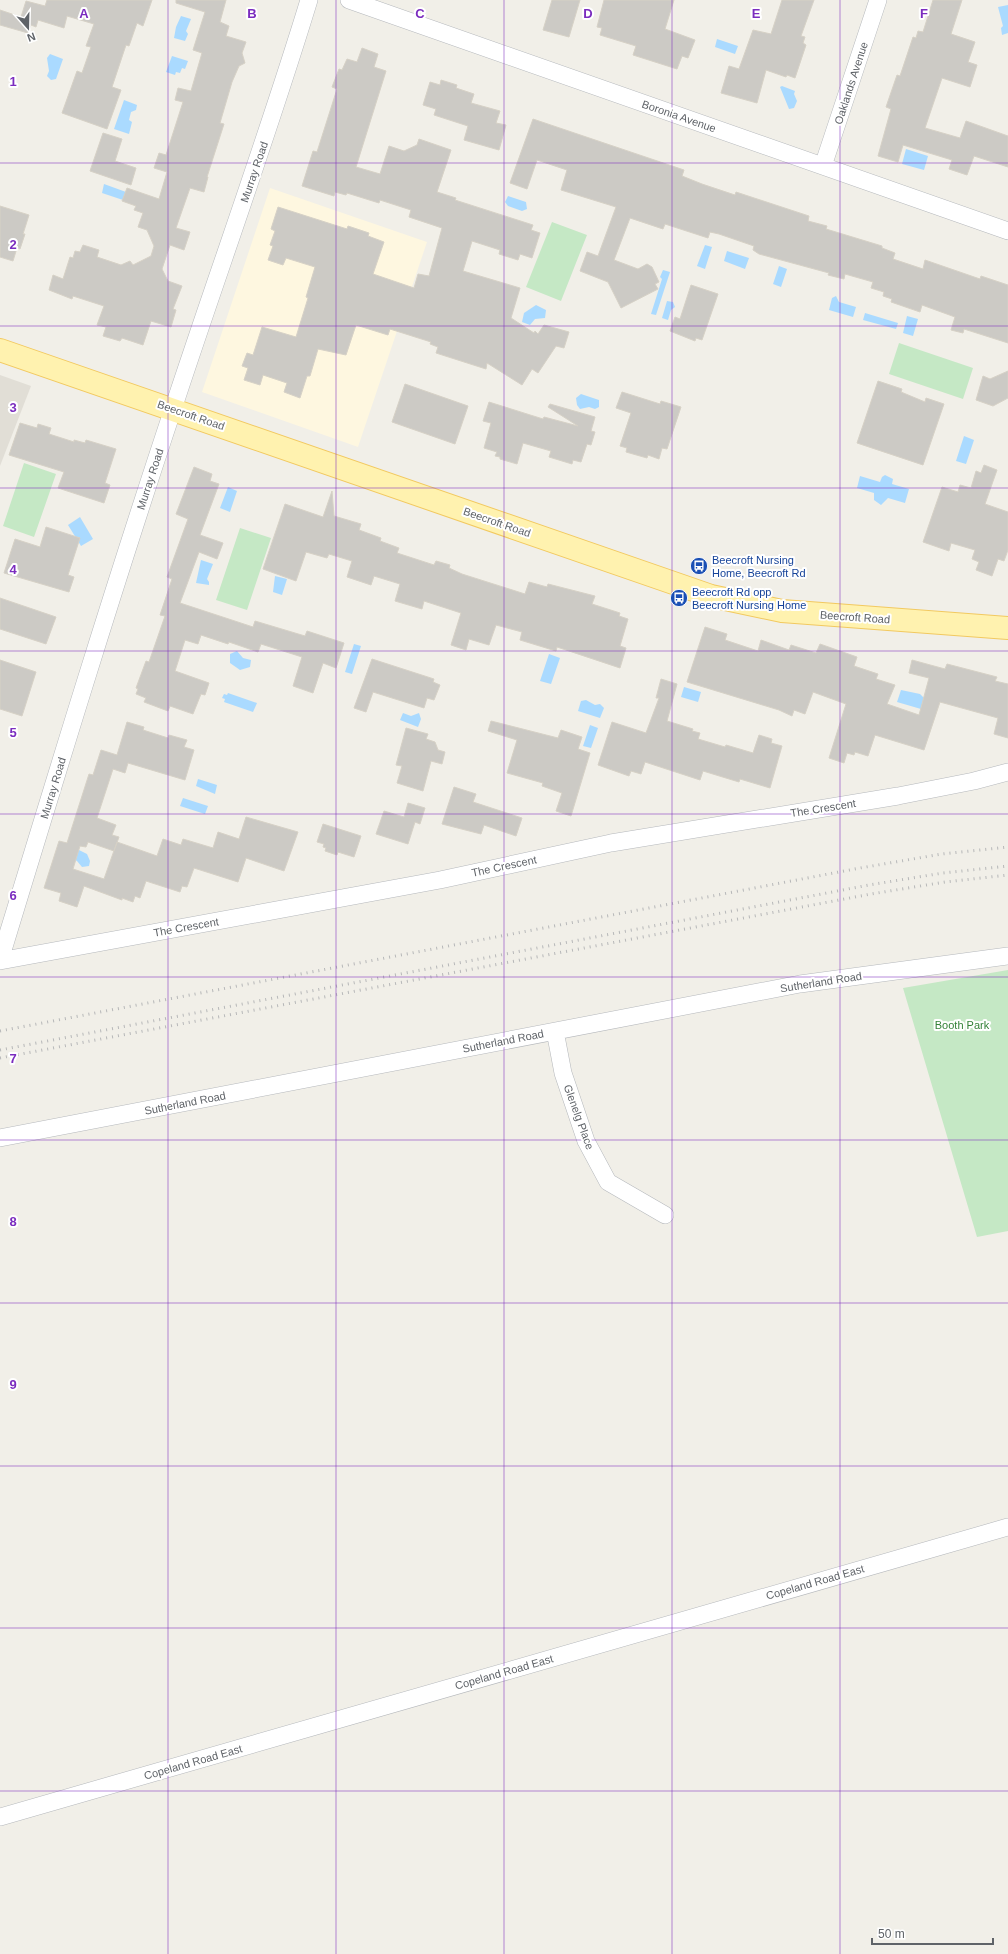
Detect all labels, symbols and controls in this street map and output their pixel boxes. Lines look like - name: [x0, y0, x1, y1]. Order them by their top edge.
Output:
- text: A: [79, 6, 89, 21]
- text: B: [247, 6, 257, 21]
- text: C: [415, 6, 425, 21]
- text: D: [583, 6, 593, 21]
- text: E: [752, 6, 761, 21]
- text: F: [920, 6, 928, 21]
- north arrow: [8, 8, 48, 48]
- text: N: [26, 30, 37, 44]
- street label: Oaklands Avenue: [832, 40, 870, 126]
- text: 1: [9, 74, 17, 89]
- street label: Boronia Avenue: [640, 98, 718, 134]
- street label: Murray Road: [238, 140, 270, 204]
- text: 2: [9, 237, 17, 252]
- street label: Beecroft Road: [156, 398, 226, 432]
- text: 3: [9, 400, 17, 415]
- street label: Murray Road: [134, 447, 166, 511]
- street label: Beecroft Road: [462, 505, 532, 539]
- place label: Beecroft Nursing Home, Beecroft Rd: [712, 554, 806, 579]
- bus stop icon: Beecroft Nursing Home, Beecroft Rd: [689, 556, 709, 576]
- text: 4: [9, 562, 17, 577]
- place label: Beecroft Rd opp Beecroft Nursing Home: [692, 586, 806, 611]
- bus stop icon: Beecroft Rd opp Beecroft Nursing Home: [669, 588, 689, 608]
- street label: Beecroft Road: [820, 609, 890, 625]
- text: 5: [9, 725, 17, 740]
- street label: Murray Road: [38, 756, 68, 820]
- street label: The Crescent: [789, 797, 857, 819]
- street label: The Crescent: [470, 853, 538, 879]
- text: 6: [9, 888, 17, 903]
- street label: The Crescent: [152, 915, 220, 939]
- street label: Sutherland Road: [779, 970, 863, 994]
- park label: Booth Park: [935, 1019, 990, 1031]
- street label: Sutherland Road: [461, 1027, 545, 1055]
- text: 7: [9, 1051, 17, 1066]
- street label: Glenelg Place: [562, 1083, 596, 1151]
- street label: Sutherland Road: [143, 1089, 227, 1117]
- text: 8: [9, 1214, 17, 1229]
- text: 9: [9, 1377, 17, 1392]
- street label: Copeland Road East: [765, 1562, 865, 1602]
- street label: Copeland Road East: [454, 1652, 554, 1692]
- street label: Copeland Road East: [143, 1742, 243, 1782]
- scale bar: [872, 1920, 993, 1946]
- text: 50 m: [878, 1927, 905, 1941]

